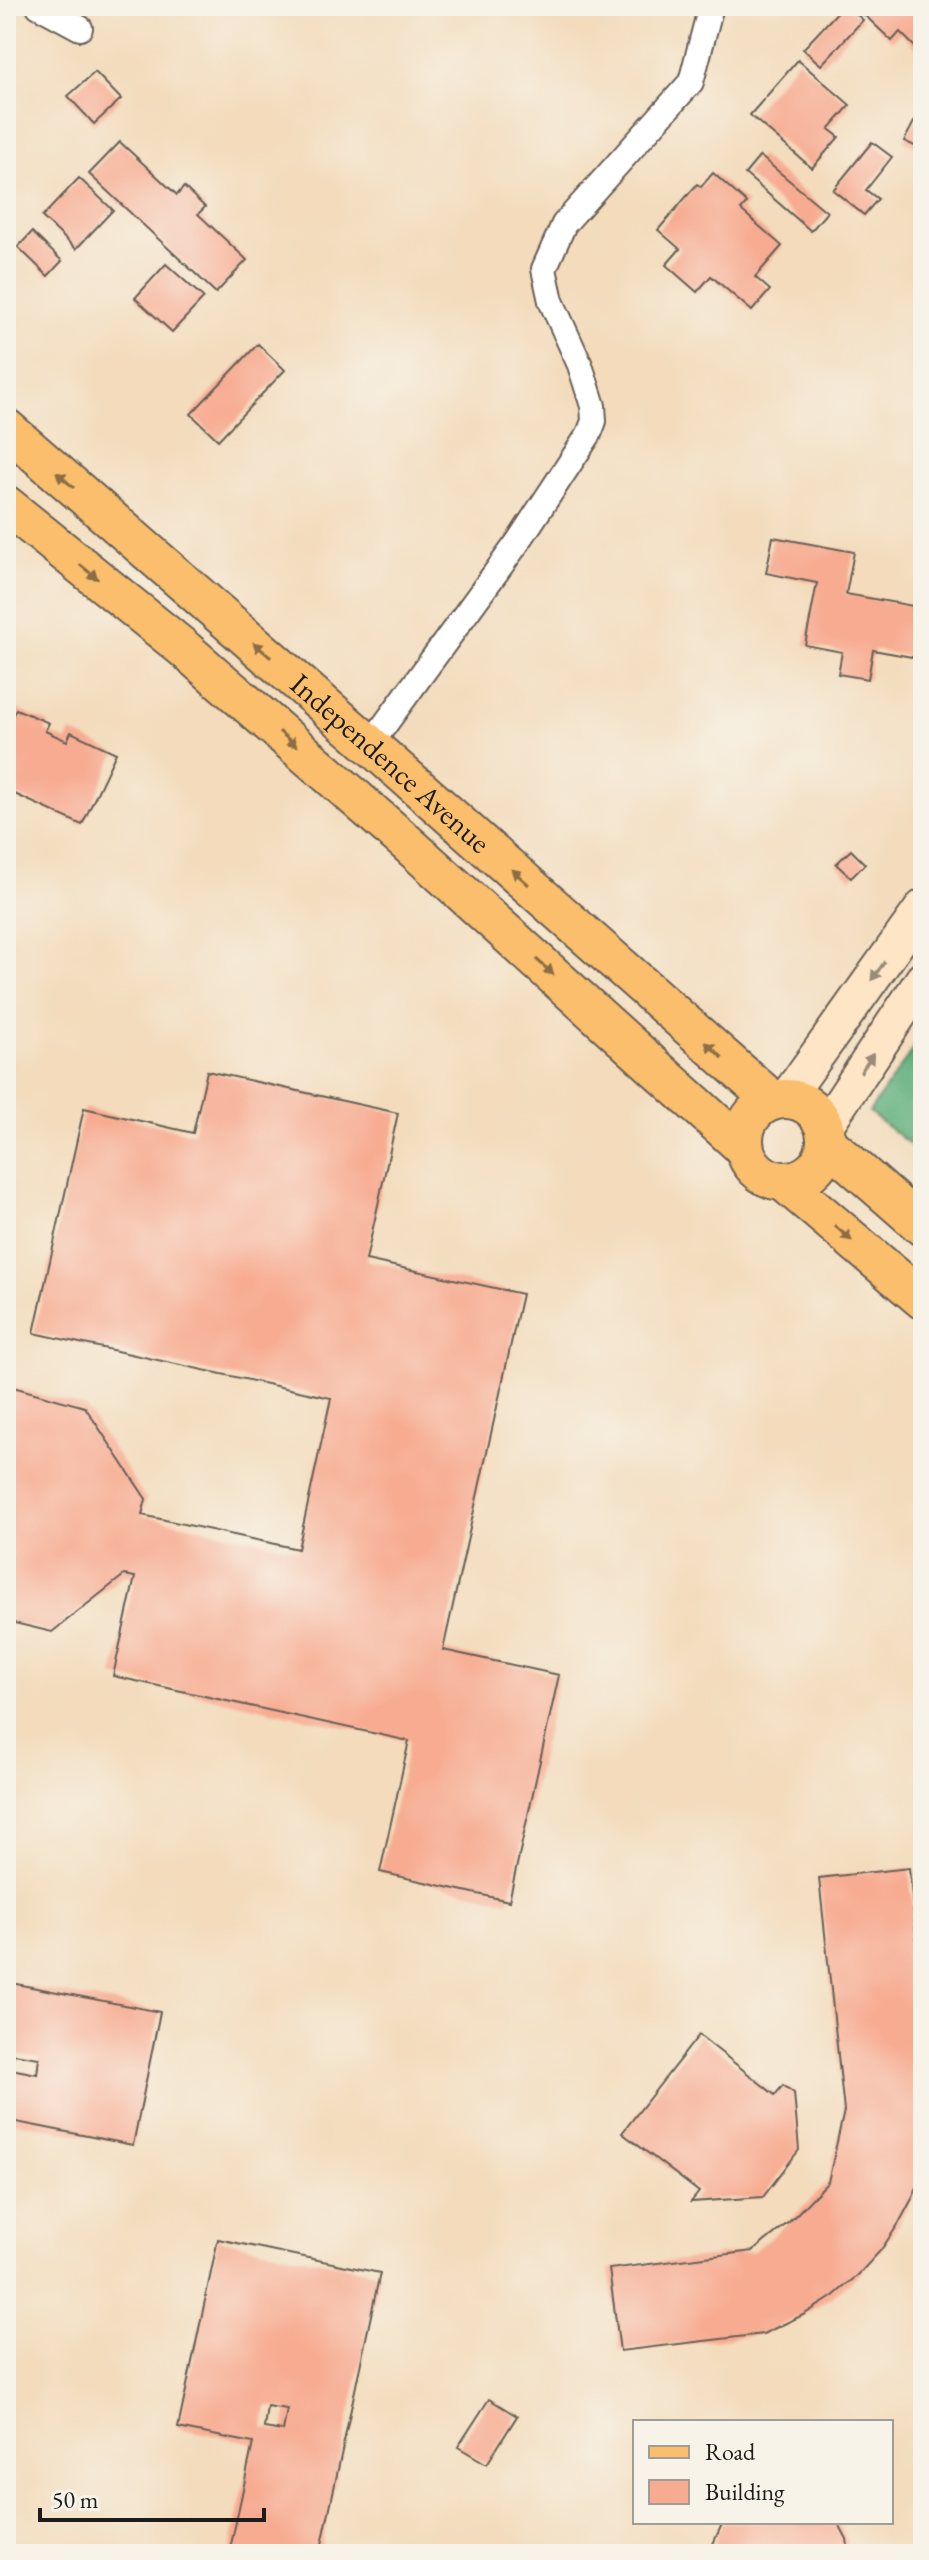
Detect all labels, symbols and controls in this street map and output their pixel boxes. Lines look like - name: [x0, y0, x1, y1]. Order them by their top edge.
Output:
- one-way arrow: [56, 471, 75, 489]
- one-way arrow: [78, 563, 99, 580]
- one-way arrow: [252, 642, 272, 659]
- street label: Independence Avenue: [282, 664, 499, 861]
- one-way arrow: [277, 730, 297, 747]
- one-way arrow: [510, 869, 530, 886]
- one-way arrow: [536, 957, 555, 975]
- one-way arrow: [870, 960, 886, 981]
- one-way arrow: [705, 1041, 724, 1059]
- one-way arrow: [859, 1052, 874, 1073]
- one-way arrow: [833, 1224, 852, 1242]
- legend: [633, 2420, 893, 2524]
- text: Road: [705, 2436, 756, 2467]
- scale bar: [40, 2472, 264, 2522]
- text: Building: [705, 2476, 785, 2507]
- text: 50 m: [52, 2484, 99, 2515]

